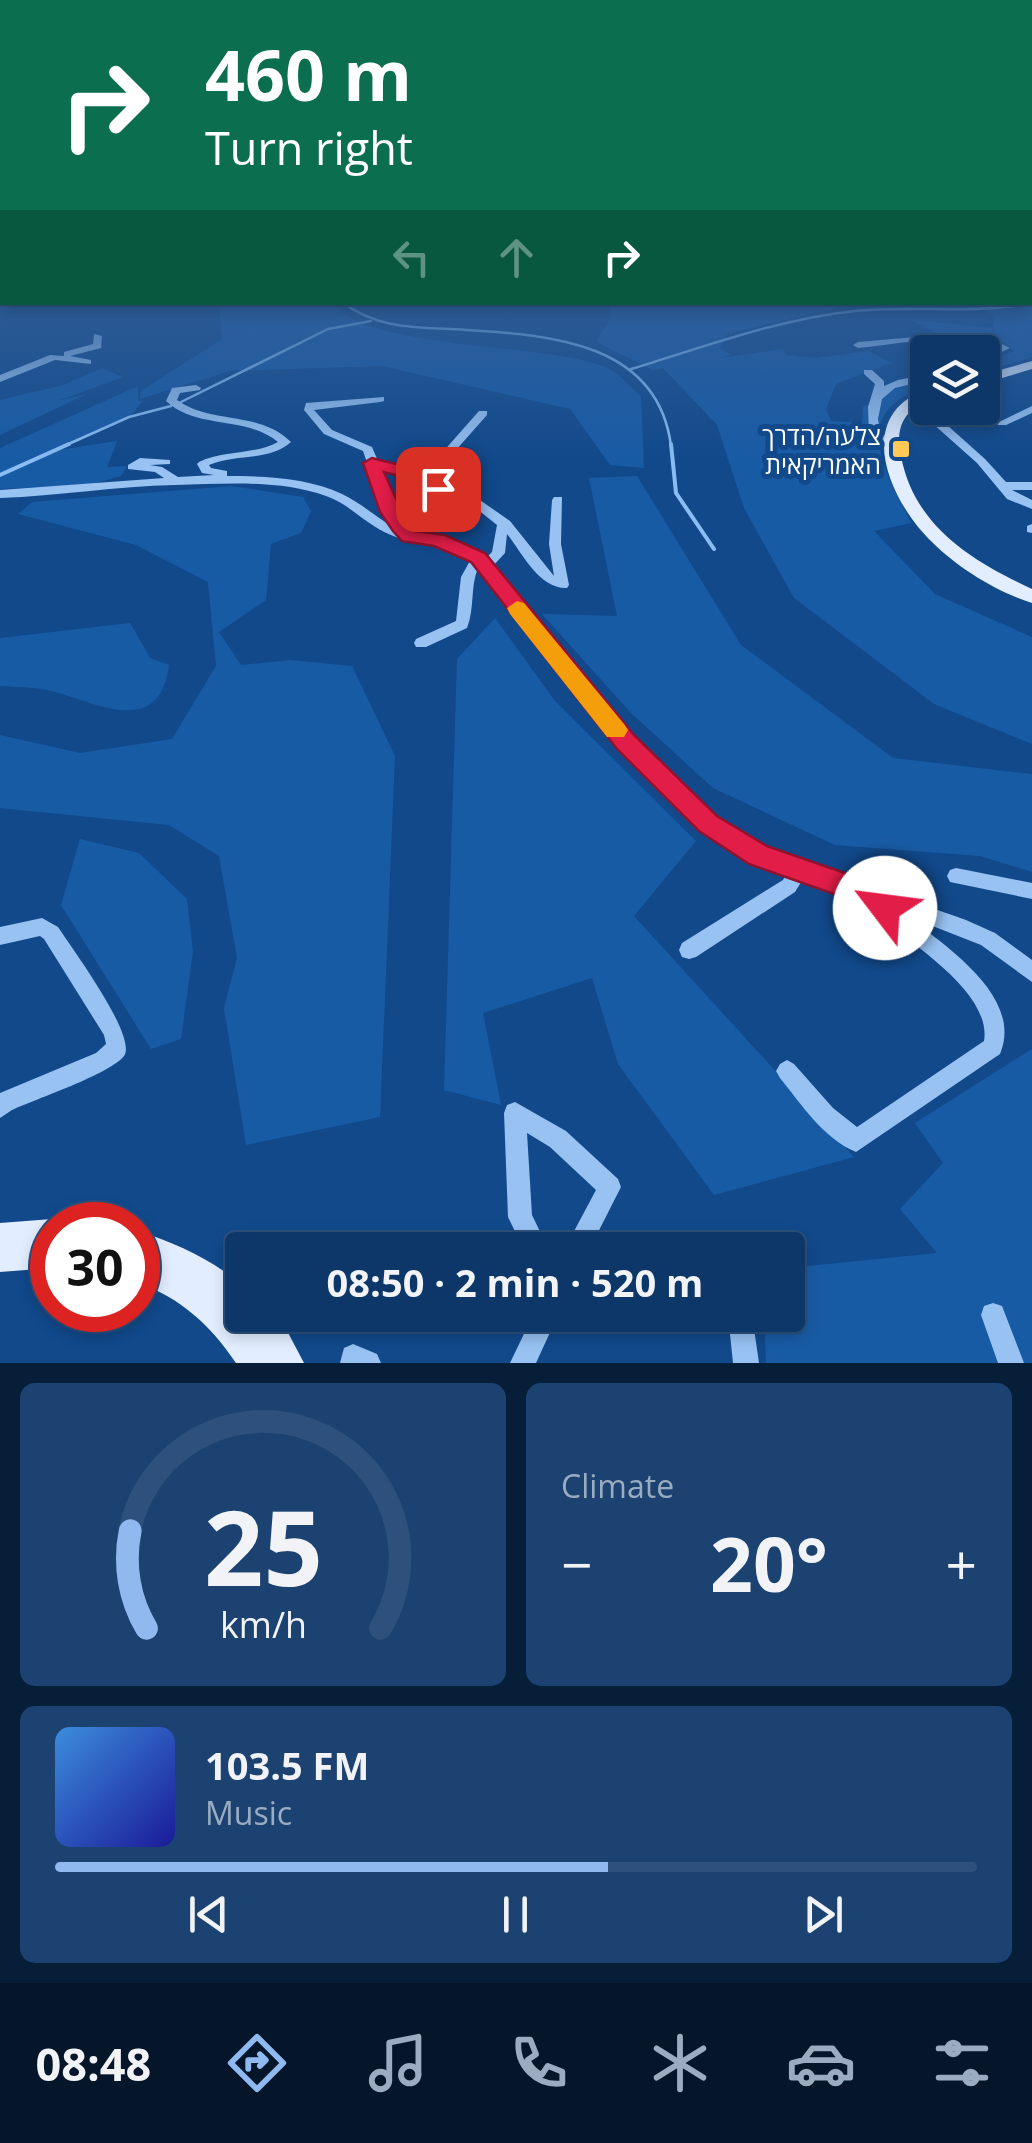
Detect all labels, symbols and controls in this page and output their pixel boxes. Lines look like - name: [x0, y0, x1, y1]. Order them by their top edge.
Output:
- text: 460 m: [205, 26, 412, 122]
- icon: right: [40, 40, 170, 170]
- text: Turn right: [205, 117, 413, 178]
- icon: left: [384, 230, 439, 285]
- icon: ahead: [489, 230, 544, 285]
- icon: right: [594, 230, 649, 285]
- map controls: [910, 335, 1000, 425]
- button: layers: [910, 335, 1000, 425]
- place label: צלעה/הדרך האמריקאית: [762, 418, 881, 481]
- marker: צלעה/הדרך האמריקאית: [890, 438, 912, 460]
- pin: [396, 447, 481, 532]
- icon: arrive: [411, 462, 466, 517]
- position arrow: [833, 856, 937, 960]
- speed limit sign: 30: [30, 1202, 160, 1332]
- text: 08:50 · 2 min · 520 m: [327, 1256, 703, 1308]
- text: Climate: [561, 1464, 674, 1507]
- text: 25: [204, 1475, 322, 1616]
- text: 20°: [710, 1512, 828, 1614]
- text: −: [561, 1526, 592, 1601]
- text: +: [946, 1526, 977, 1601]
- text: km/h: [220, 1600, 306, 1648]
- text: 103.5 FM: [205, 1739, 369, 1791]
- text: Music: [205, 1791, 292, 1834]
- icon: previous: [181, 1887, 236, 1942]
- icon: pause: [488, 1887, 543, 1942]
- icon: next: [796, 1887, 851, 1942]
- icon: directions: [222, 2028, 292, 2098]
- icon: music: [363, 2028, 433, 2098]
- icon: phone: [504, 2028, 574, 2098]
- icon: climate: [645, 2028, 715, 2098]
- icon: car: [786, 2028, 856, 2098]
- icon: filters: [927, 2028, 997, 2098]
- text: 08:48: [35, 2033, 151, 2094]

